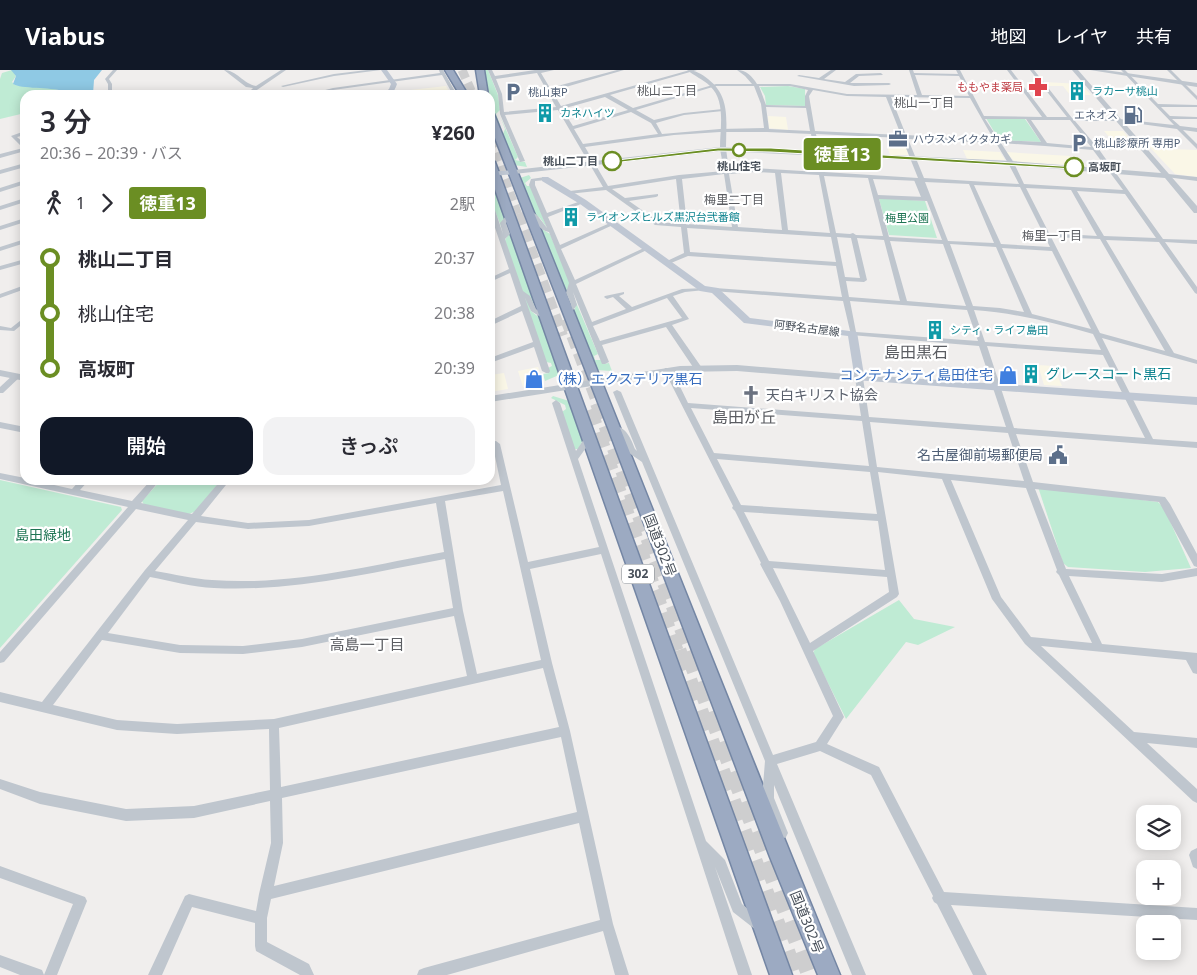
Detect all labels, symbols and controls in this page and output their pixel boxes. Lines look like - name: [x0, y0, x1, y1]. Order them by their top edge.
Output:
- text: Viabus: [25, 19, 105, 52]
- text: 地図: [991, 24, 1027, 48]
- text: レイヤ: [1055, 24, 1108, 48]
- text: 共有: [1136, 24, 1172, 48]
- pharmacy icon: ももやま薬局: [1027, 76, 1049, 98]
- place label: ももやま薬局: [957, 79, 1023, 94]
- building icon: ラカーサ桃山: [1066, 80, 1088, 102]
- parking icon: 桃山東P: [502, 81, 524, 103]
- district label: 桃山二丁目: [637, 82, 697, 99]
- place label: ラカーサ桃山: [1092, 83, 1158, 98]
- place label: 桃山東P: [528, 84, 568, 99]
- district label: 桃山一丁目: [894, 94, 954, 111]
- text: 3 分: [40, 102, 91, 140]
- building icon: カネハイツ: [534, 102, 556, 124]
- fuel station icon: エネオス: [1122, 104, 1144, 126]
- place label: カネハイツ: [560, 105, 615, 120]
- place label: エネオス: [1074, 107, 1118, 122]
- text: ¥260: [432, 120, 475, 146]
- office icon: ハウスメイクタカギ: [887, 128, 909, 150]
- place label: ハウスメイクタカギ: [913, 131, 1011, 146]
- parking icon: 桃山診療所 専用P: [1068, 132, 1090, 154]
- place label: 桃山診療所 専用P: [1094, 135, 1181, 150]
- line badge: 徳重13: [807, 138, 877, 170]
- text: 20:36 – 20:39 · バス: [40, 142, 183, 164]
- text: 徳重13: [814, 142, 870, 166]
- marker: 桃山住宅: [732, 143, 746, 157]
- marker: 桃山二丁目: [602, 151, 622, 171]
- place label: 桃山二丁目: [543, 153, 598, 168]
- marker: 高坂町: [1064, 157, 1084, 177]
- place label: 桃山住宅: [717, 158, 761, 173]
- place label: 高坂町: [1088, 159, 1121, 174]
- icon: walk: [40, 189, 68, 217]
- icon: forward: [93, 189, 121, 217]
- text: 徳重13: [139, 191, 196, 215]
- district label: 梅里二丁目: [704, 191, 764, 208]
- text: 1: [76, 192, 85, 214]
- text: 2駅: [450, 193, 475, 215]
- building icon: ライオンズヒルズ黒沢台弐番館: [560, 206, 582, 228]
- place label: ライオンズヒルズ黒沢台弐番館: [586, 209, 740, 224]
- park label: 梅里公園: [885, 210, 929, 225]
- district label: 梅里一丁目: [1022, 227, 1082, 244]
- text: 桃山二丁目: [78, 246, 173, 272]
- text: 20:37: [434, 247, 475, 269]
- text: 桃山住宅: [78, 301, 154, 327]
- text: 20:38: [434, 302, 475, 324]
- street label: 阿野名古屋線: [773, 316, 841, 339]
- building icon: シティ・ライフ島田: [924, 319, 946, 341]
- place label: シティ・ライフ島田: [950, 322, 1048, 337]
- district label: 島田黒石: [884, 341, 948, 363]
- text: 高坂町: [78, 356, 135, 382]
- text: 20:39: [434, 357, 475, 379]
- building icon: グレースコート黒石: [1020, 363, 1042, 385]
- shop icon: コンテナシティ島田住宅: [997, 364, 1019, 386]
- place label: グレースコート黒石: [1046, 364, 1171, 383]
- place label: コンテナシティ島田住宅: [840, 365, 993, 384]
- shop icon: （株）エクステリア黒石: [523, 368, 545, 390]
- place label: （株）エクステリア黒石: [549, 369, 703, 388]
- church icon: 天白キリスト協会: [740, 384, 762, 406]
- place label: 天白キリスト協会: [766, 385, 878, 404]
- district label: 島田が丘: [712, 406, 776, 428]
- button: 開始: [40, 417, 253, 475]
- button: きっぷ: [263, 417, 475, 475]
- public building icon: 名古屋御前場郵便局: [1047, 444, 1069, 466]
- place label: 名古屋御前場郵便局: [917, 445, 1043, 464]
- street label: 国道302号: [640, 511, 681, 579]
- park label: 島田緑地: [15, 525, 71, 544]
- road number: 302: [622, 564, 654, 584]
- district label: 高島一丁目: [329, 634, 405, 654]
- map controls: [1136, 805, 1181, 960]
- button: layers: [1136, 805, 1181, 850]
- button: +: [1136, 860, 1181, 905]
- street label: 国道302号: [786, 888, 829, 956]
- button: −: [1136, 915, 1181, 960]

